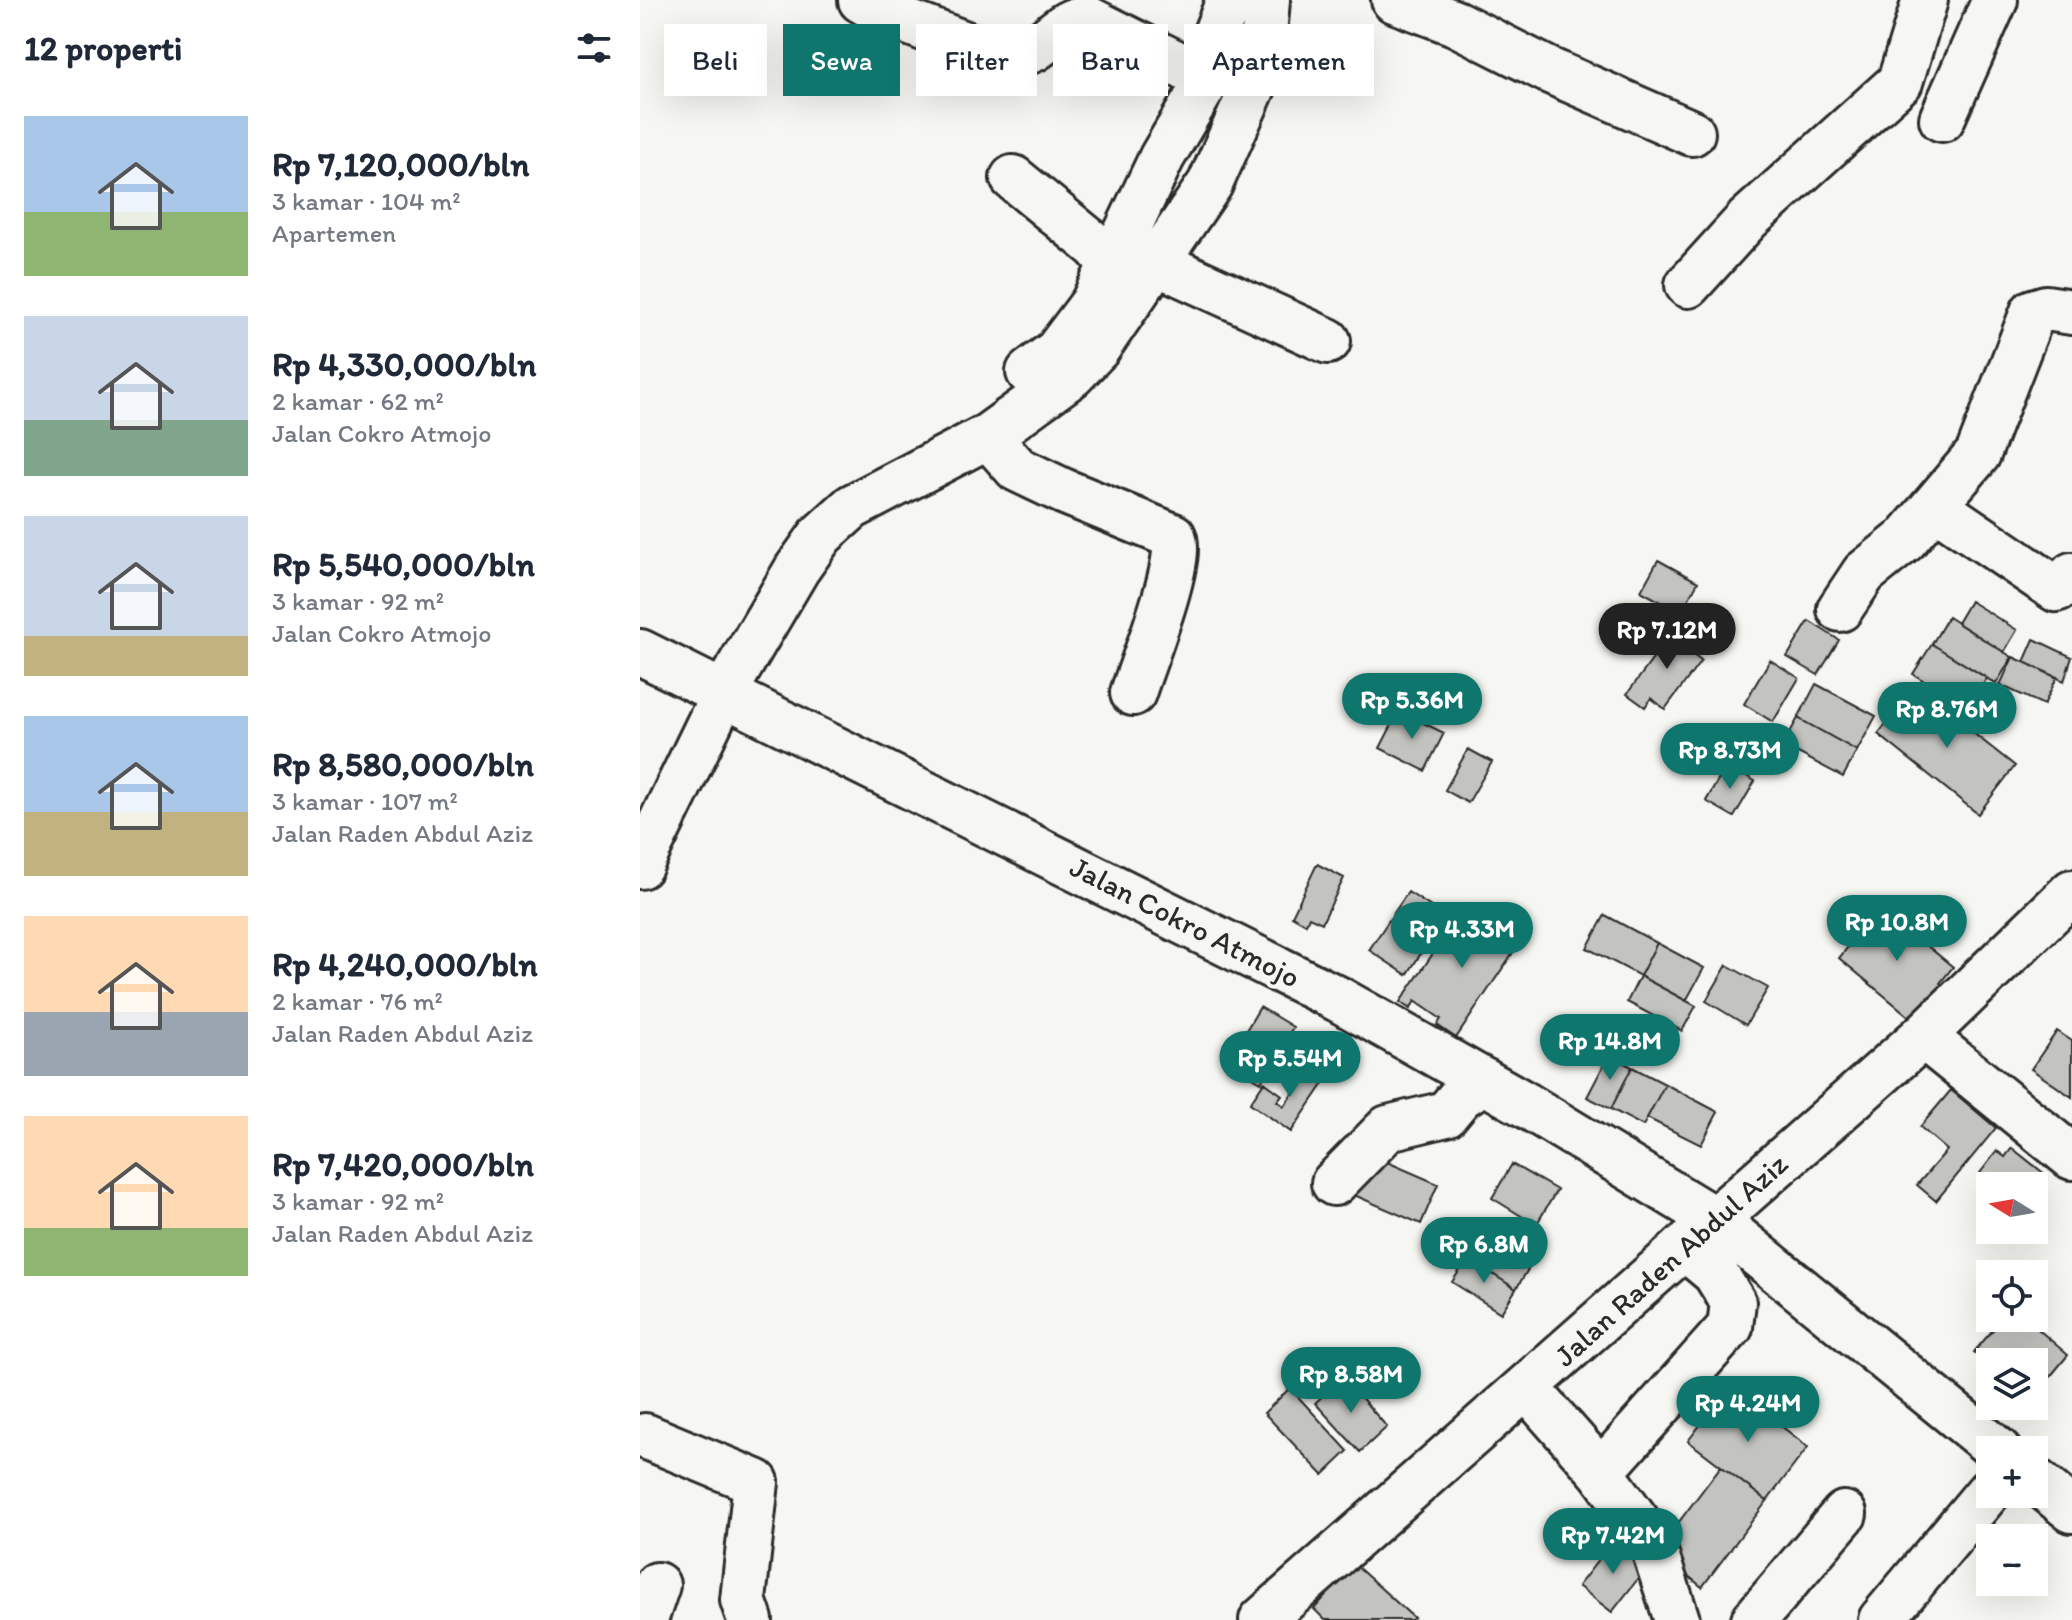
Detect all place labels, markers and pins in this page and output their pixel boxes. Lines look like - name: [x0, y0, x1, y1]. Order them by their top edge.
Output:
- pin: Rp 7.12M: [1584, 603, 1750, 671]
- pin: Rp 5.36M: [1329, 673, 1495, 741]
- pin: Rp 8.76M: [1864, 682, 2030, 750]
- pin: Rp 8.73M: [1647, 723, 1813, 791]
- pin: Rp 10.8M: [1814, 895, 1980, 963]
- pin: Rp 4.33M: [1379, 902, 1545, 970]
- pin: Rp 14.8M: [1527, 1014, 1693, 1082]
- pin: Rp 5.54M: [1207, 1031, 1373, 1099]
- pin: Rp 6.8M: [1410, 1217, 1558, 1285]
- pin: Rp 8.58M: [1268, 1347, 1434, 1415]
- pin: Rp 4.24M: [1665, 1376, 1831, 1444]
- pin: Rp 7.42M: [1530, 1508, 1696, 1576]

